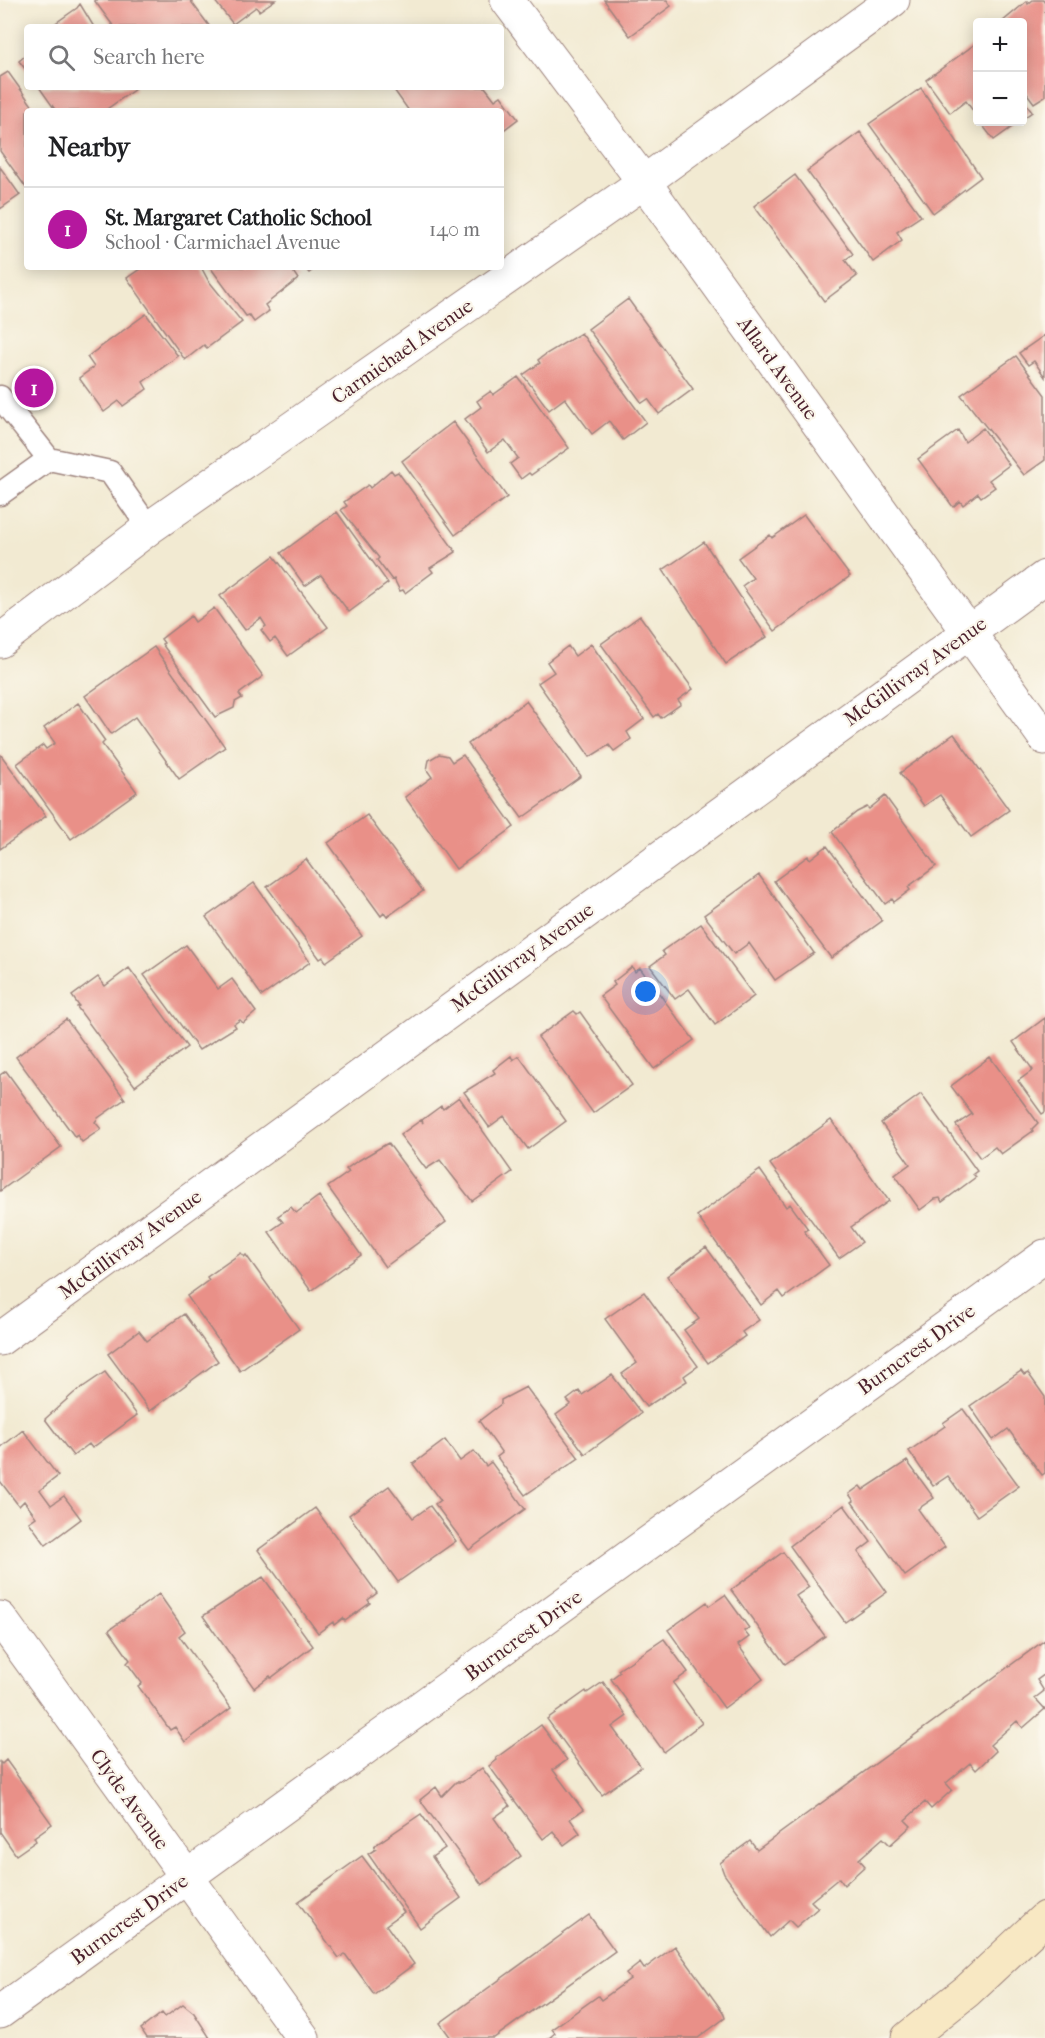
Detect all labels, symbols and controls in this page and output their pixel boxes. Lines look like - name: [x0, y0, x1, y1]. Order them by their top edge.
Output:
- map controls: [973, 18, 1027, 126]
- button: +: [973, 18, 1027, 72]
- search box: [24, 24, 504, 90]
- icon: search: [45, 41, 78, 74]
- text: Search here: [93, 44, 205, 70]
- button: −: [973, 72, 1027, 126]
- text: Nearby: [48, 132, 130, 163]
- text: St. Margaret Catholic School: [105, 205, 372, 231]
- text: 1: [64, 218, 71, 241]
- text: 140 m: [429, 218, 480, 241]
- text: School · Carmichael Avenue: [105, 231, 341, 254]
- street label: Carmichael Avenue: [327, 294, 477, 409]
- street label: Allard Avenue: [732, 312, 823, 424]
- pin: 1: [15, 366, 54, 410]
- street label: McGillivray Avenue: [840, 612, 991, 731]
- street label: McGillivray Avenue: [447, 898, 598, 1017]
- your location: [631, 977, 660, 1006]
- street label: McGillivray Avenue: [55, 1185, 206, 1304]
- street label: Burncrest Drive: [853, 1299, 979, 1400]
- street label: Burncrest Drive: [460, 1585, 586, 1686]
- street label: Clyde Avenue: [86, 1745, 174, 1854]
- street label: Burncrest Drive: [66, 1869, 192, 1970]

